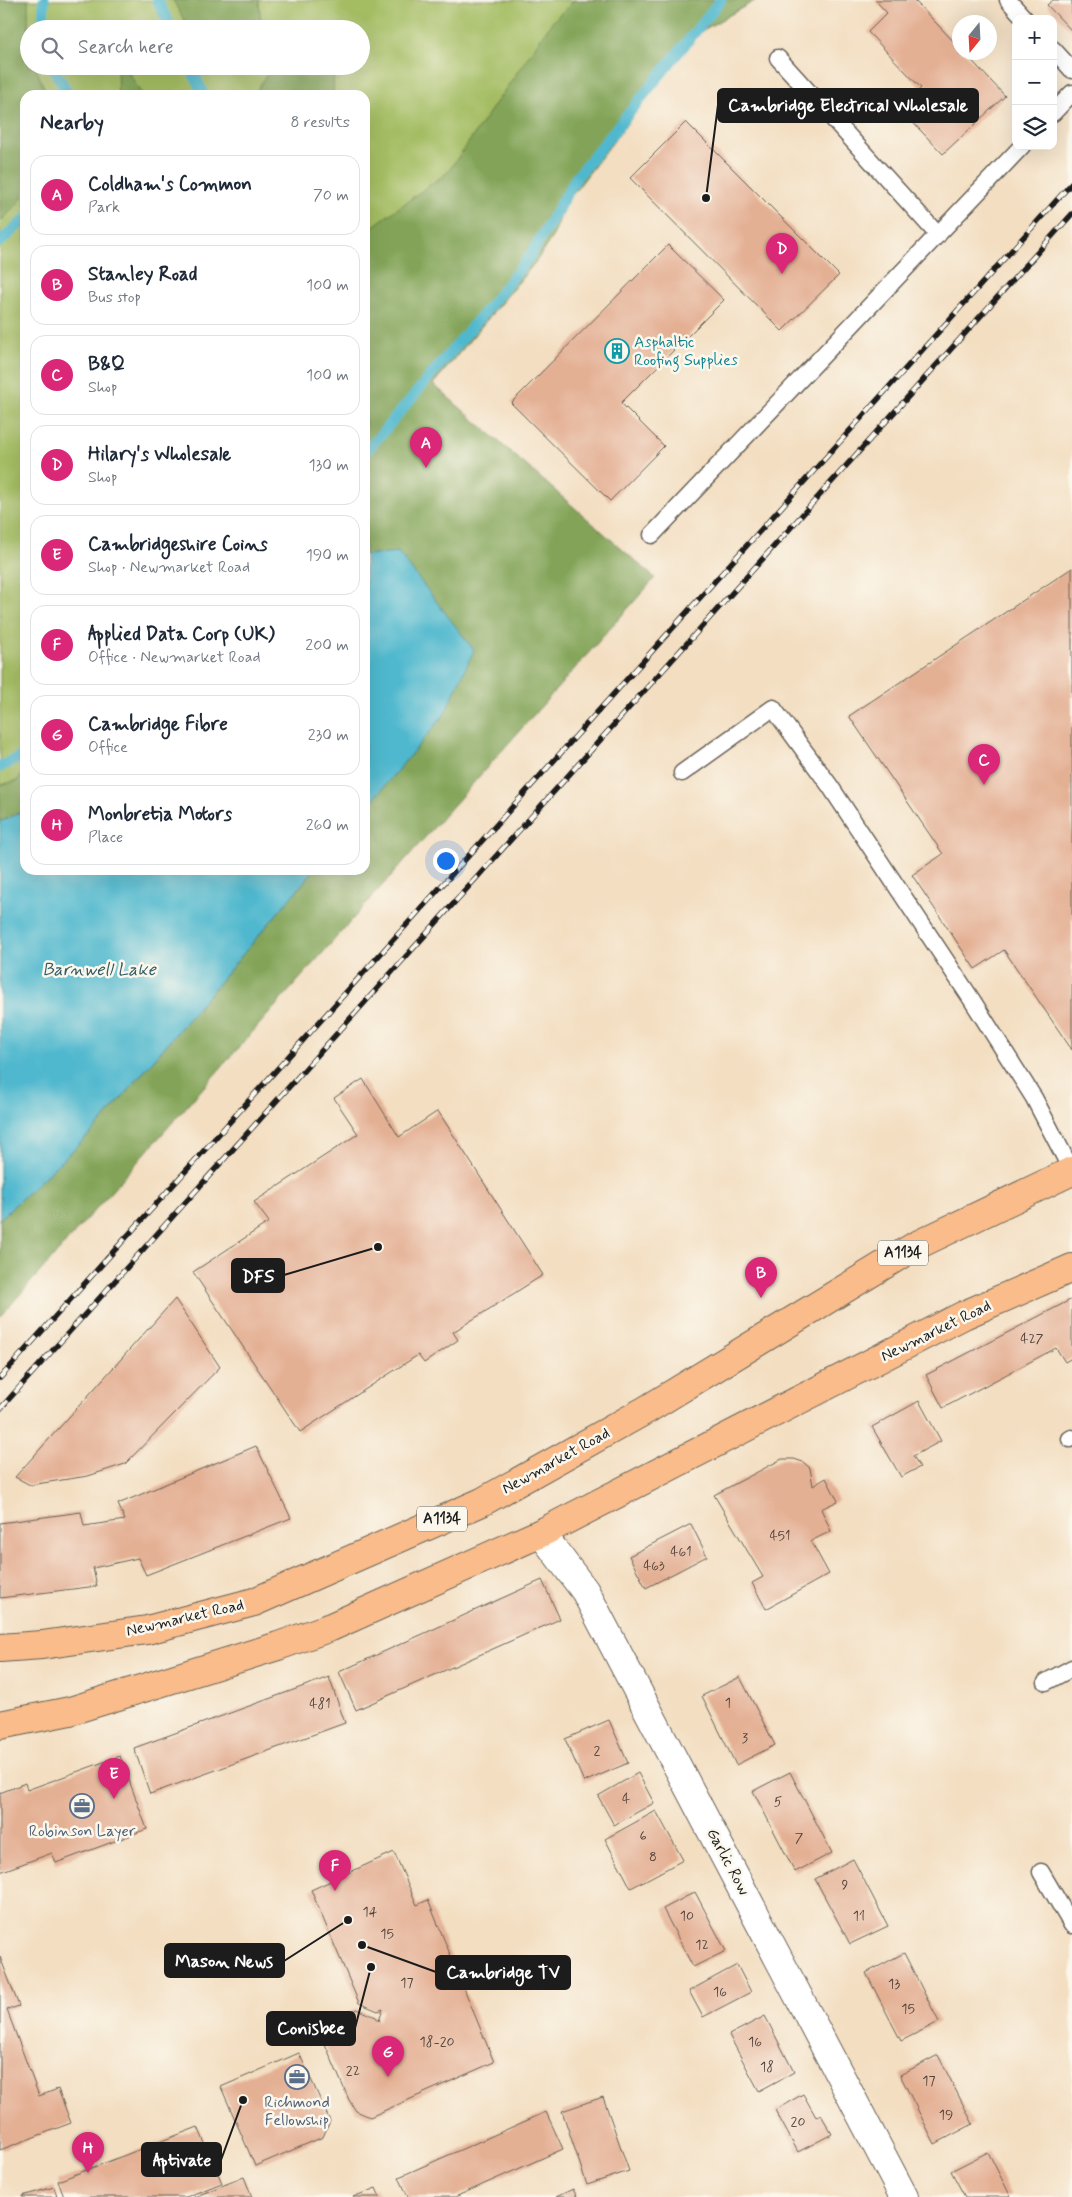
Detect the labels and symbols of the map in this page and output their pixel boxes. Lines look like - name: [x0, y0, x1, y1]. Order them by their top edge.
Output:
- north arrow: [952, 15, 997, 60]
- callout: Cambridge Electrical Wholesale: [718, 89, 978, 122]
- text: Cambridge Electrical Wholesale: [728, 94, 968, 120]
- pin: D: [766, 233, 798, 274]
- place label: Asphaltic Roofing Supplies: [634, 332, 738, 372]
- building icon: Asphaltic Roofing Supplies: [604, 338, 630, 364]
- pin: A: [410, 427, 442, 468]
- pin: C: [968, 744, 1000, 785]
- your location: [433, 848, 459, 874]
- water label: Barnwell Lake: [42, 958, 157, 982]
- road number: A1134: [878, 1240, 928, 1266]
- pin: B: [745, 1257, 777, 1298]
- callout: DFS: [232, 1259, 284, 1292]
- text: DFS: [242, 1265, 275, 1289]
- street label: Newmarket Road: [877, 1295, 995, 1367]
- house number: 427: [1020, 1330, 1044, 1348]
- street label: Newmarket Road: [498, 1423, 614, 1499]
- road number: A1134: [417, 1506, 467, 1532]
- house number: 451: [769, 1527, 791, 1545]
- house number: 461: [670, 1543, 692, 1561]
- house number: 463: [643, 1557, 665, 1575]
- street label: Newmarket Road: [124, 1594, 246, 1642]
- house number: 1: [725, 1694, 731, 1712]
- house number: 481: [309, 1695, 331, 1713]
- house number: 3: [742, 1729, 748, 1747]
- house number: 2: [594, 1742, 601, 1760]
- pin: E: [98, 1758, 130, 1799]
- house number: 4: [622, 1790, 630, 1808]
- office icon: Robinson Layer: [69, 1793, 95, 1819]
- house number: 5: [774, 1793, 782, 1811]
- place label: Robinson Layer: [29, 1821, 136, 1842]
- street label: Garlic Row: [701, 1825, 755, 1900]
- house number: 6: [639, 1827, 647, 1845]
- house number: 7: [795, 1829, 804, 1847]
- house number: 8: [649, 1848, 657, 1866]
- pin: F: [319, 1850, 351, 1891]
- house number: 9: [842, 1876, 849, 1894]
- house number: 14: [363, 1903, 378, 1921]
- house number: 10: [680, 1907, 694, 1925]
- house number: 11: [853, 1907, 865, 1925]
- house number: 15: [380, 1925, 394, 1943]
- house number: 12: [695, 1936, 709, 1954]
- callout: Mason News: [165, 1944, 284, 1977]
- text: Mason News: [175, 1950, 273, 1974]
- callout: Cambridge TV: [436, 1956, 570, 1989]
- text: Cambridge TV: [446, 1961, 560, 1987]
- house number: 17: [400, 1974, 414, 1992]
- house number: 13: [888, 1975, 900, 1993]
- house number: 16: [713, 1983, 727, 2001]
- house number: 15: [901, 2000, 915, 2018]
- callout: Conisbee: [267, 2012, 355, 2045]
- text: Conisbee: [277, 2017, 345, 2041]
- house number: 18-20: [419, 2033, 455, 2051]
- house number: 16: [748, 2033, 762, 2051]
- pin: G: [372, 2036, 404, 2077]
- house number: 18: [760, 2058, 774, 2076]
- house number: 22: [346, 2062, 360, 2080]
- office icon: Richmond Fellowship: [284, 2064, 310, 2090]
- house number: 17: [922, 2072, 936, 2090]
- place label: Richmond Fellowship: [264, 2092, 330, 2131]
- house number: 19: [939, 2106, 953, 2124]
- house number: 20: [791, 2113, 805, 2131]
- pin: H: [72, 2132, 104, 2173]
- callout: Aptivate: [142, 2143, 221, 2176]
- text: Aptivate: [153, 2149, 211, 2174]

